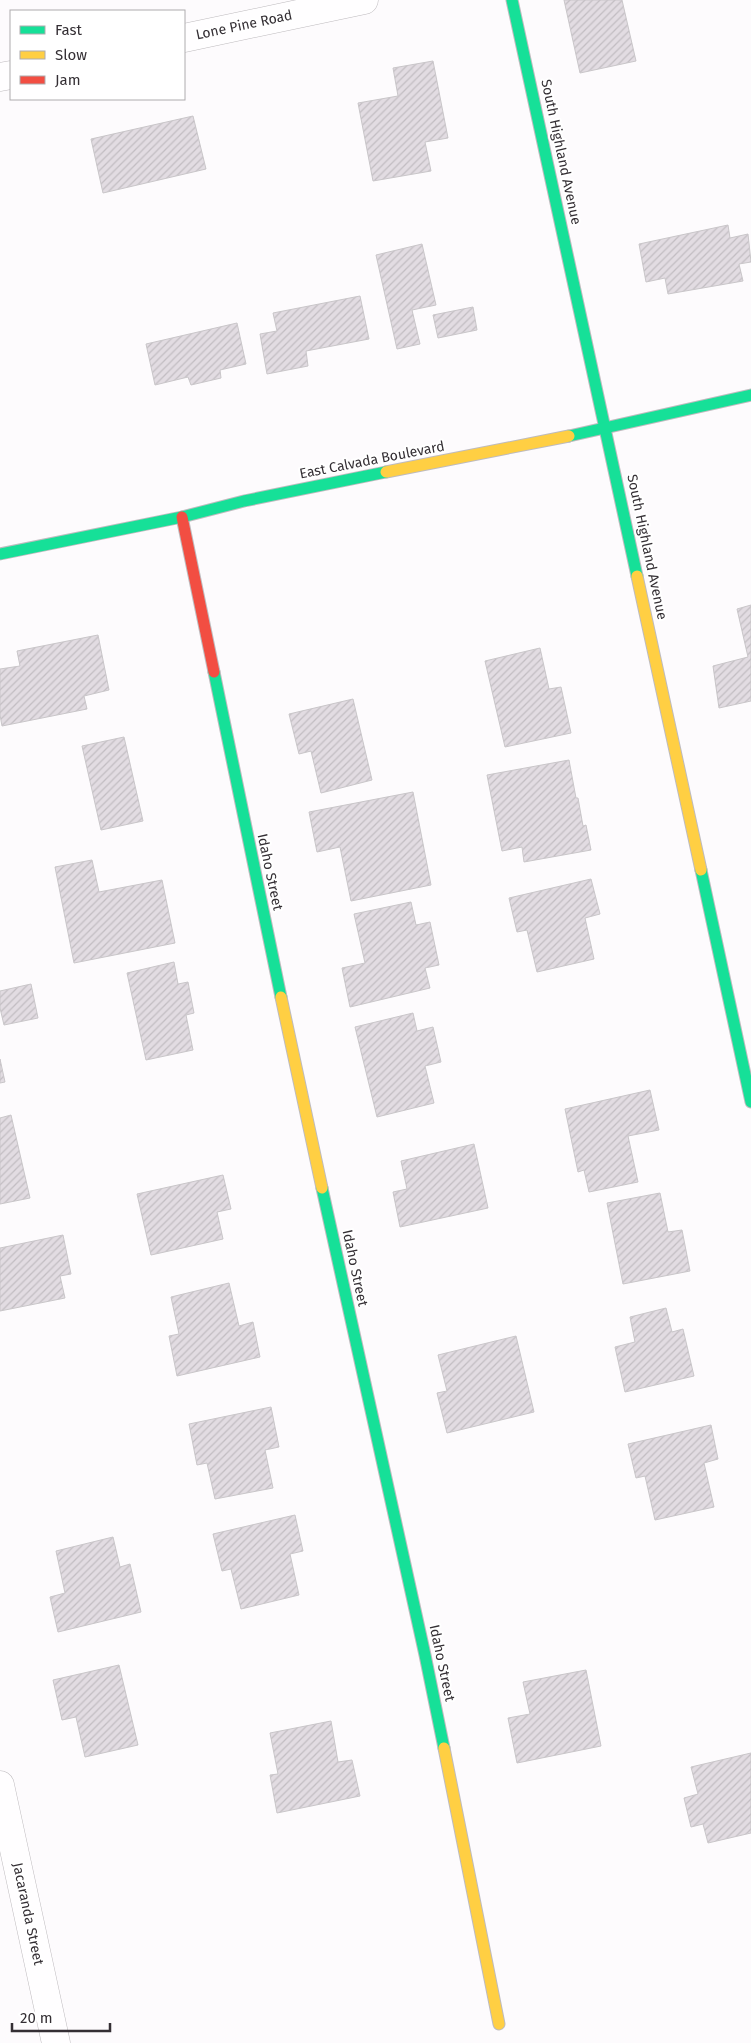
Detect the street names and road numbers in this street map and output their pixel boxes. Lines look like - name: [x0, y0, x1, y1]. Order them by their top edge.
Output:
- street label: Lone Pine Road: [194, 6, 294, 44]
- street label: South Highland Avenue: [537, 78, 585, 226]
- street label: East Calvada Boulevard: [298, 438, 446, 482]
- street label: South Highland Avenue: [623, 473, 671, 621]
- street label: Idaho Street: [254, 832, 287, 913]
- street label: Idaho Street: [339, 1228, 372, 1309]
- street label: Idaho Street: [426, 1623, 459, 1704]
- street label: Jacaranda Street: [9, 1861, 47, 1968]

